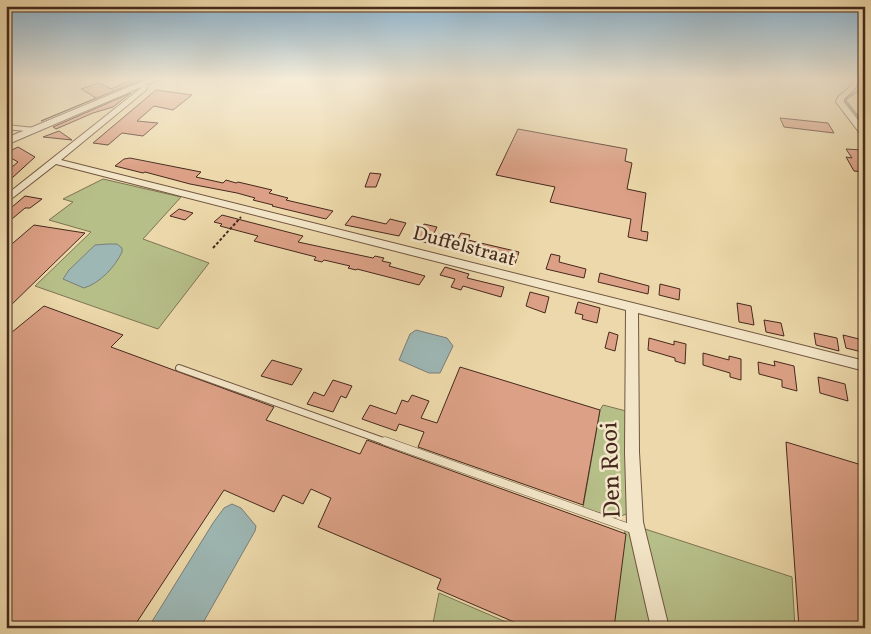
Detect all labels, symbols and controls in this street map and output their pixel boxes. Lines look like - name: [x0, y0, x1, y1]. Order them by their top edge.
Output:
- street label: Duffelstraat: [410, 220, 518, 274]
- street label: Den Rooi: [593, 421, 631, 519]

